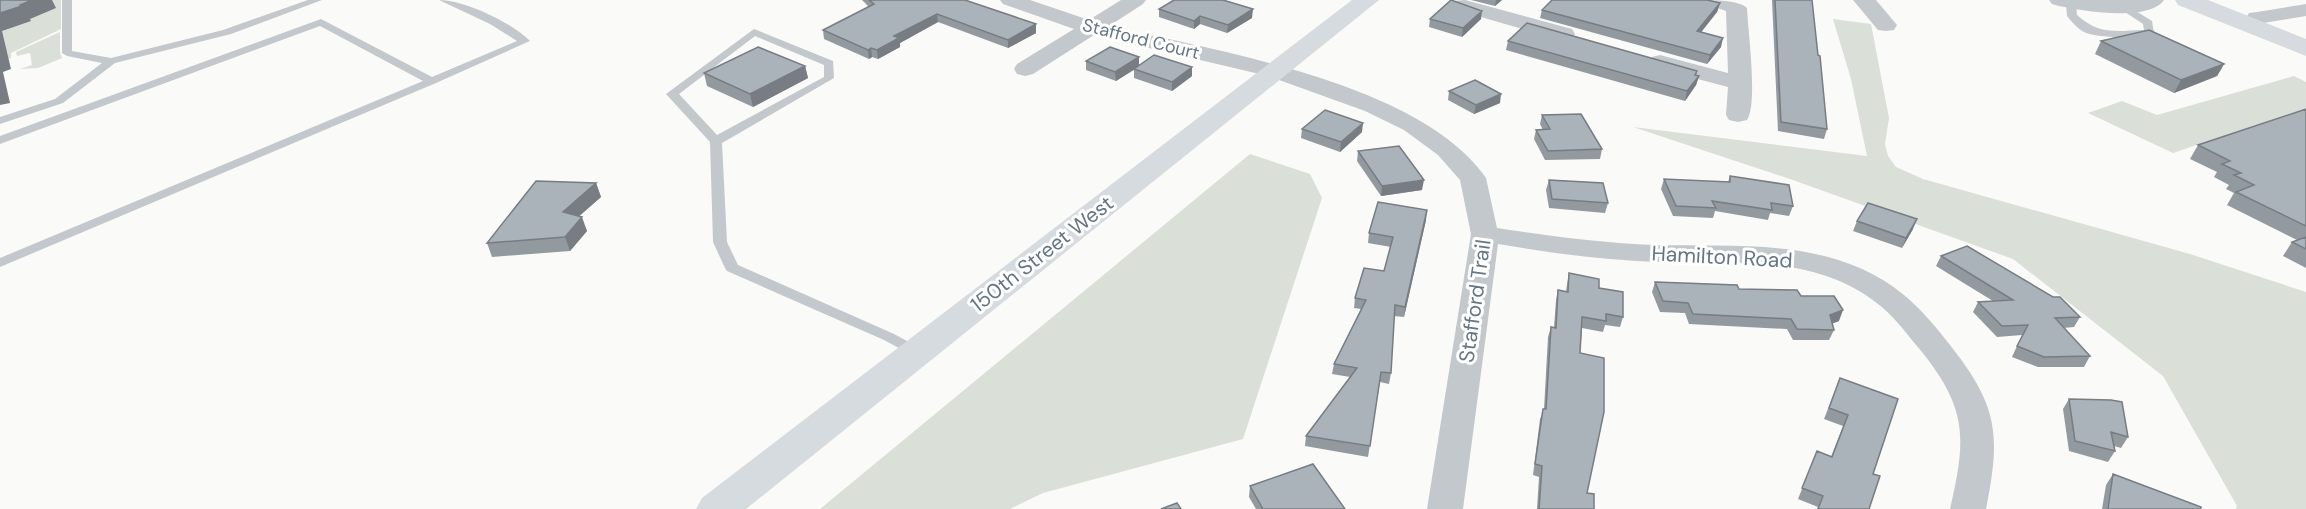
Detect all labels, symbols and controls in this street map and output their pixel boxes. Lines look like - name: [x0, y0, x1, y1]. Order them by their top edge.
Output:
- street label: Stafford Court: [1080, 13, 1202, 65]
- street label: 150th Street West: [965, 189, 1119, 319]
- street label: Stafford Trail: [1453, 238, 1497, 364]
- street label: Hamilton Road: [1651, 239, 1793, 275]

